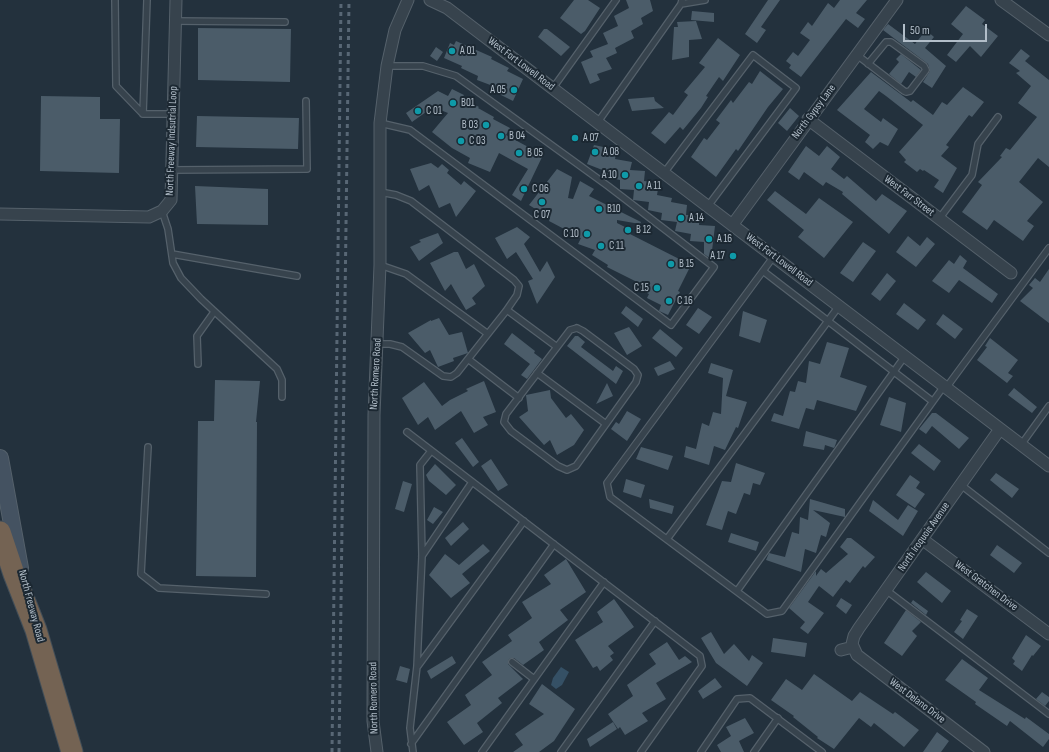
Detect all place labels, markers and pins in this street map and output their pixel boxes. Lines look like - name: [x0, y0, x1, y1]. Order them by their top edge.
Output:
- place label: A 01: [460, 44, 475, 58]
- marker: A 01: [447, 46, 457, 56]
- place label: A 05: [490, 83, 506, 97]
- marker: A 05: [509, 85, 519, 95]
- place label: B01: [461, 96, 475, 110]
- marker: B01: [448, 98, 458, 108]
- place label: C 01: [426, 104, 442, 118]
- marker: C 01: [413, 106, 423, 116]
- place label: B 03: [462, 118, 478, 132]
- marker: B 03: [481, 120, 491, 130]
- place label: B 04: [509, 129, 525, 143]
- marker: B 04: [496, 131, 506, 141]
- place label: A 07: [583, 131, 599, 145]
- marker: A 07: [570, 133, 580, 143]
- place label: C 03: [469, 134, 486, 148]
- marker: C 03: [456, 136, 466, 146]
- place label: A 08: [603, 145, 619, 159]
- place label: B 05: [527, 146, 543, 160]
- marker: A 08: [590, 147, 600, 157]
- marker: B 05: [514, 148, 524, 158]
- place label: A 10: [602, 168, 617, 182]
- marker: A 10: [620, 170, 630, 180]
- place label: A 11: [647, 179, 661, 193]
- marker: A 11: [634, 181, 644, 191]
- place label: C 06: [532, 182, 549, 196]
- marker: C 06: [519, 184, 529, 194]
- marker: C 07: [537, 197, 547, 207]
- place label: B10: [607, 202, 621, 216]
- marker: B10: [594, 204, 604, 214]
- place label: C 07: [534, 208, 550, 222]
- place label: A 14: [689, 211, 704, 225]
- marker: A 14: [676, 213, 686, 223]
- place label: B 12: [636, 223, 651, 237]
- marker: B 12: [623, 225, 633, 235]
- place label: C 10: [563, 227, 579, 241]
- marker: C 10: [582, 229, 592, 239]
- place label: A 16: [717, 232, 732, 246]
- marker: A 16: [704, 234, 714, 244]
- place label: C 11: [609, 239, 624, 253]
- marker: C 11: [596, 241, 606, 251]
- place label: A 17: [710, 249, 725, 263]
- marker: A 17: [728, 251, 738, 261]
- place label: B 15: [679, 257, 694, 271]
- marker: B 15: [666, 259, 676, 269]
- place label: C 15: [634, 281, 649, 295]
- marker: C 15: [652, 283, 662, 293]
- place label: C 16: [677, 294, 693, 308]
- marker: C 16: [664, 296, 674, 306]

